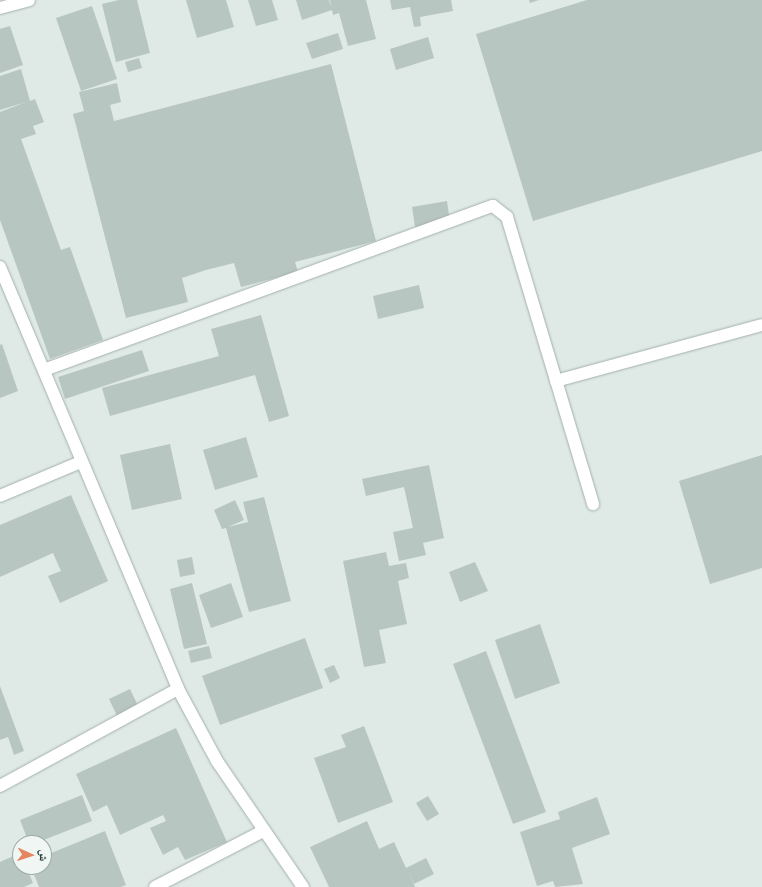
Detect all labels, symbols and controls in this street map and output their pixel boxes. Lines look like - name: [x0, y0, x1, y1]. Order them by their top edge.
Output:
- north arrow: [12, 835, 52, 875]
- text: ش: [37, 849, 50, 862]

